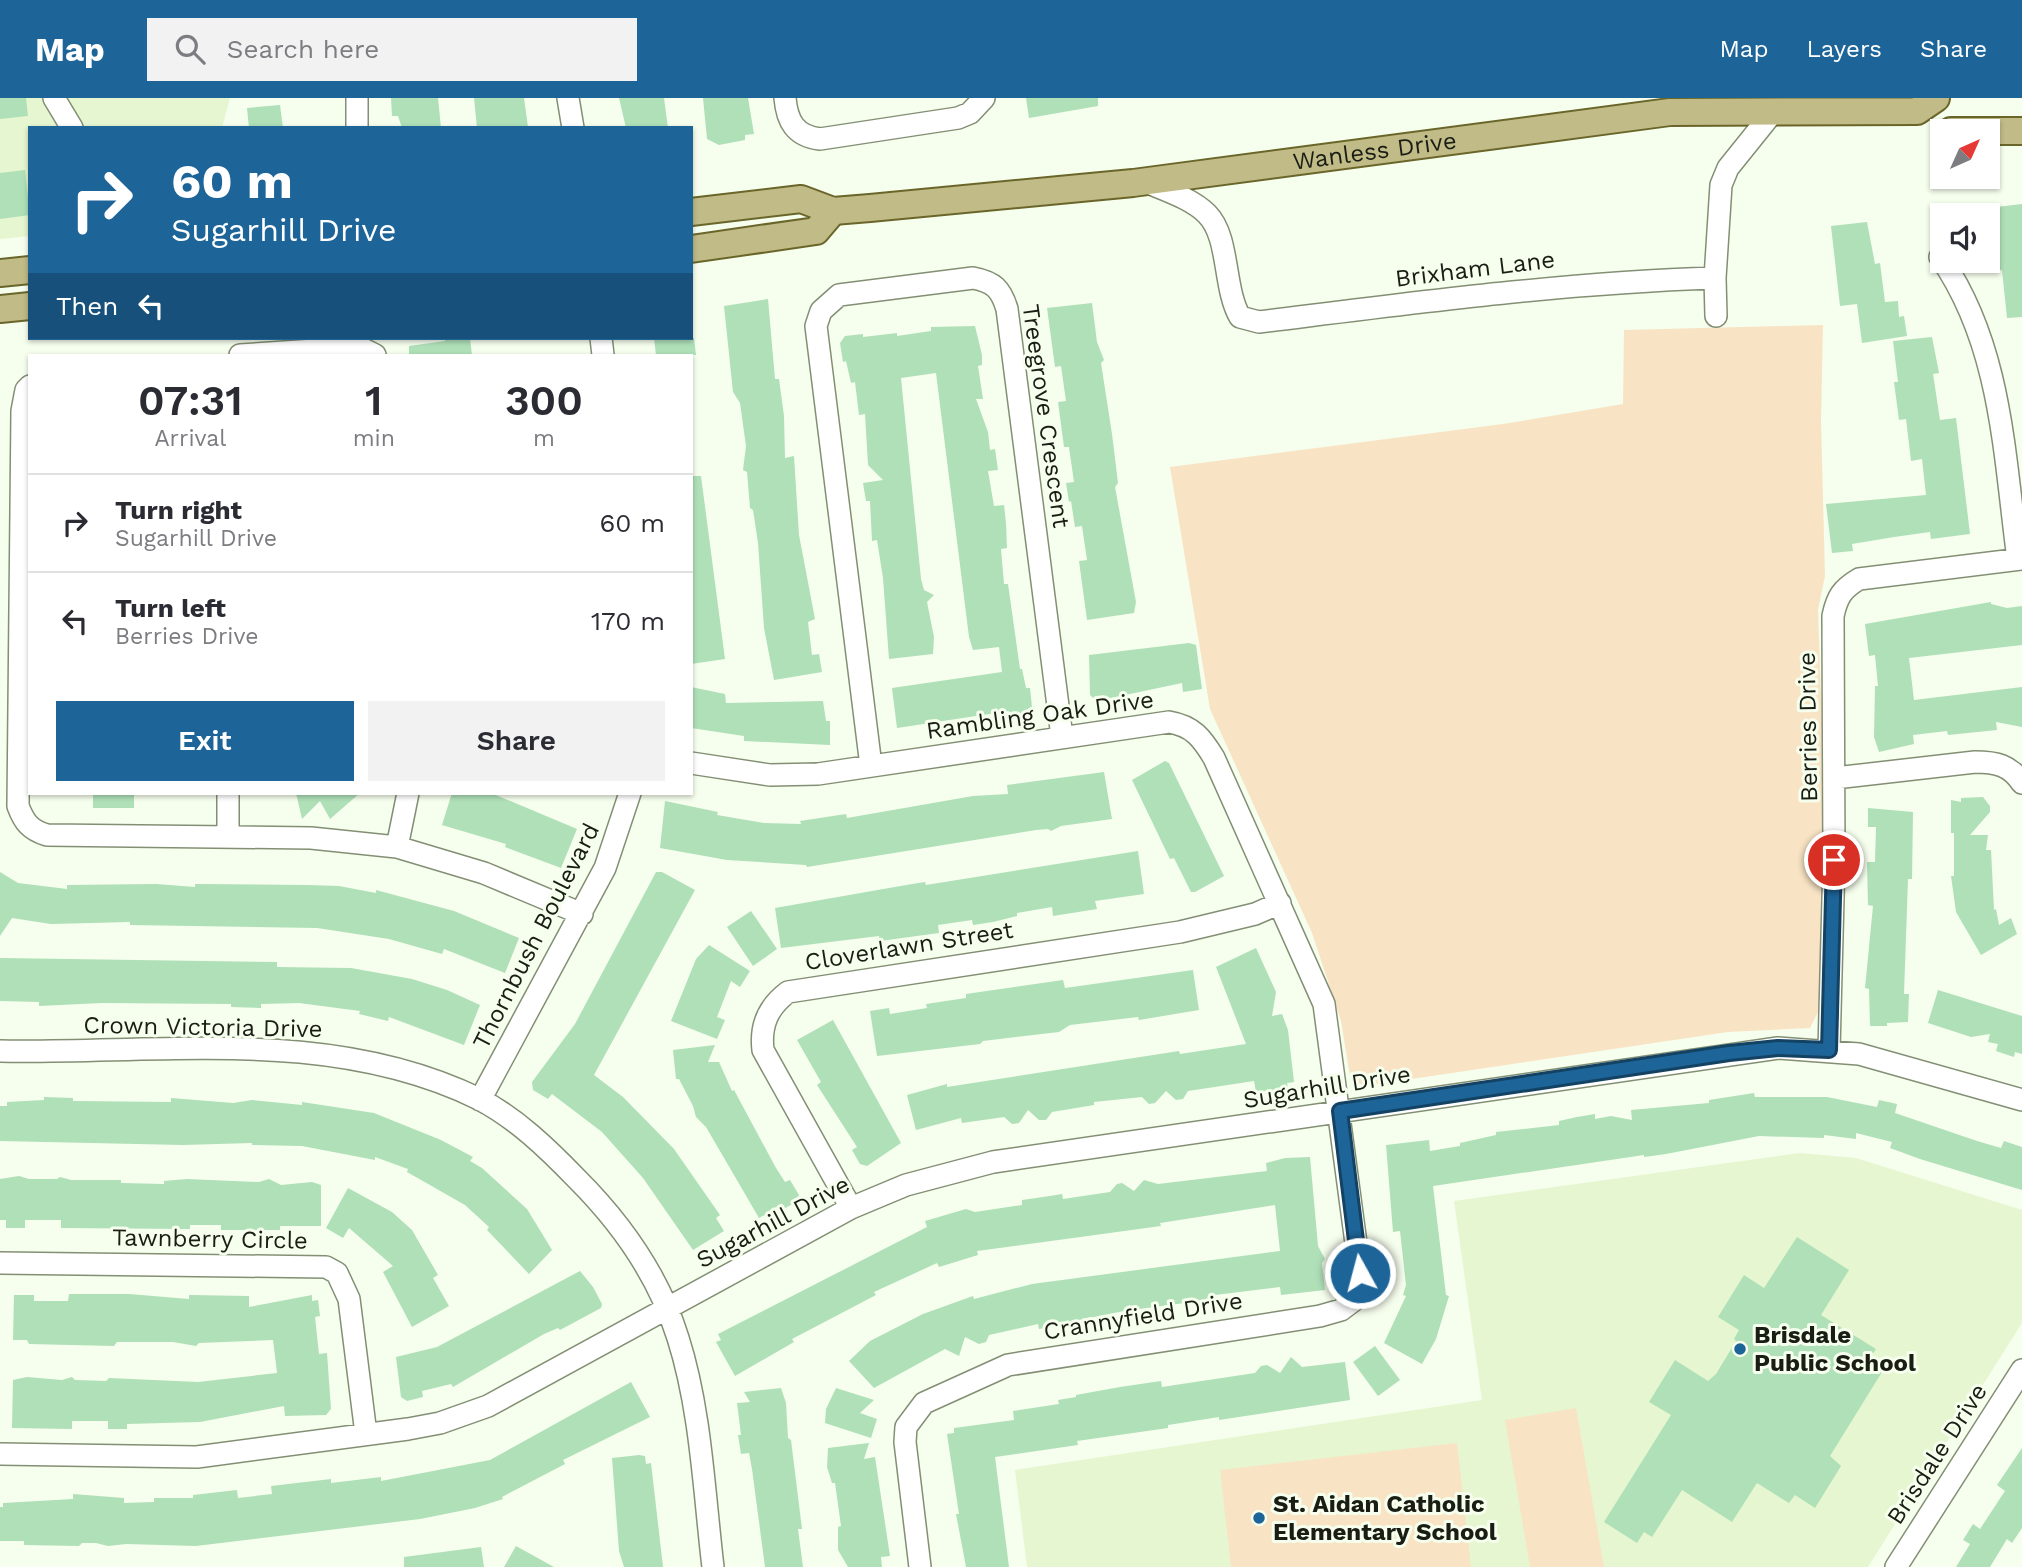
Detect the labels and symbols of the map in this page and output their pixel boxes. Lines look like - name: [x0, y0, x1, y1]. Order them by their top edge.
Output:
- north arrow: [1930, 119, 2000, 189]
- street label: Wanless Drive: [1291, 126, 1458, 176]
- street label: Brixham Lane: [1394, 245, 1556, 293]
- street label: Treegrove Crescent: [1016, 302, 1076, 530]
- street label: Berries Drive: [1793, 652, 1823, 802]
- street label: Rambling Oak Drive: [924, 685, 1156, 745]
- street label: Thornbush Boulevard: [467, 819, 605, 1053]
- pin: [1804, 830, 1864, 890]
- street label: Cloverlawn Street: [803, 916, 1015, 976]
- street label: Crown Victoria Drive: [83, 1011, 323, 1043]
- street label: Sugarhill Drive: [1241, 1060, 1413, 1114]
- street label: Sugarhill Drive: [692, 1170, 854, 1274]
- street label: Tawnberry Circle: [112, 1223, 308, 1255]
- position arrow: [1323, 1236, 1397, 1310]
- street label: Crannyfield Drive: [1041, 1286, 1245, 1346]
- place label: Brisdale Public School: [1754, 1321, 1916, 1377]
- marker: Brisdale Public School: [1732, 1341, 1748, 1357]
- street label: Brisdale Drive: [1881, 1378, 1993, 1530]
- place label: St. Aidan Catholic Elementary School: [1273, 1490, 1497, 1546]
- marker: St. Aidan Catholic Elementary School: [1251, 1510, 1267, 1526]

